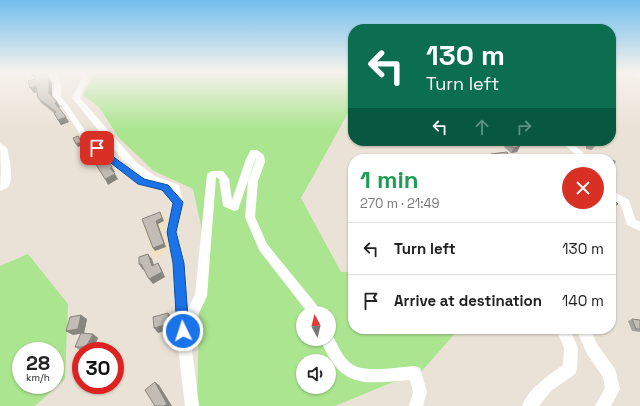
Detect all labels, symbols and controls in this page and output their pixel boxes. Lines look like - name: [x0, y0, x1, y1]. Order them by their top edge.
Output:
- text: 130 m: [426, 37, 505, 73]
- icon: left: [360, 40, 412, 92]
- text: Turn left: [426, 72, 499, 95]
- icon: left: [429, 116, 451, 138]
- icon: ahead: [471, 116, 493, 138]
- icon: right: [513, 116, 535, 138]
- pin: [80, 131, 114, 165]
- icon: arrive: [86, 137, 108, 159]
- text: 1 min: [360, 164, 419, 195]
- button: close: [562, 167, 604, 209]
- text: 270 m · 21:49: [360, 195, 440, 212]
- icon: left: [360, 238, 382, 260]
- text: Turn left: [394, 239, 456, 258]
- text: 130 m: [562, 239, 604, 258]
- icon: arrive: [360, 290, 382, 312]
- text: Arrive at destination: [394, 291, 542, 310]
- text: 140 m: [562, 291, 604, 310]
- north arrow: [296, 306, 336, 346]
- map controls: [296, 306, 336, 394]
- position arrow: [162, 310, 204, 352]
- speed limit sign: 30: [72, 342, 124, 394]
- text: 28: [26, 350, 50, 376]
- button: sound: [296, 354, 336, 394]
- text: km/h: [26, 371, 50, 384]

